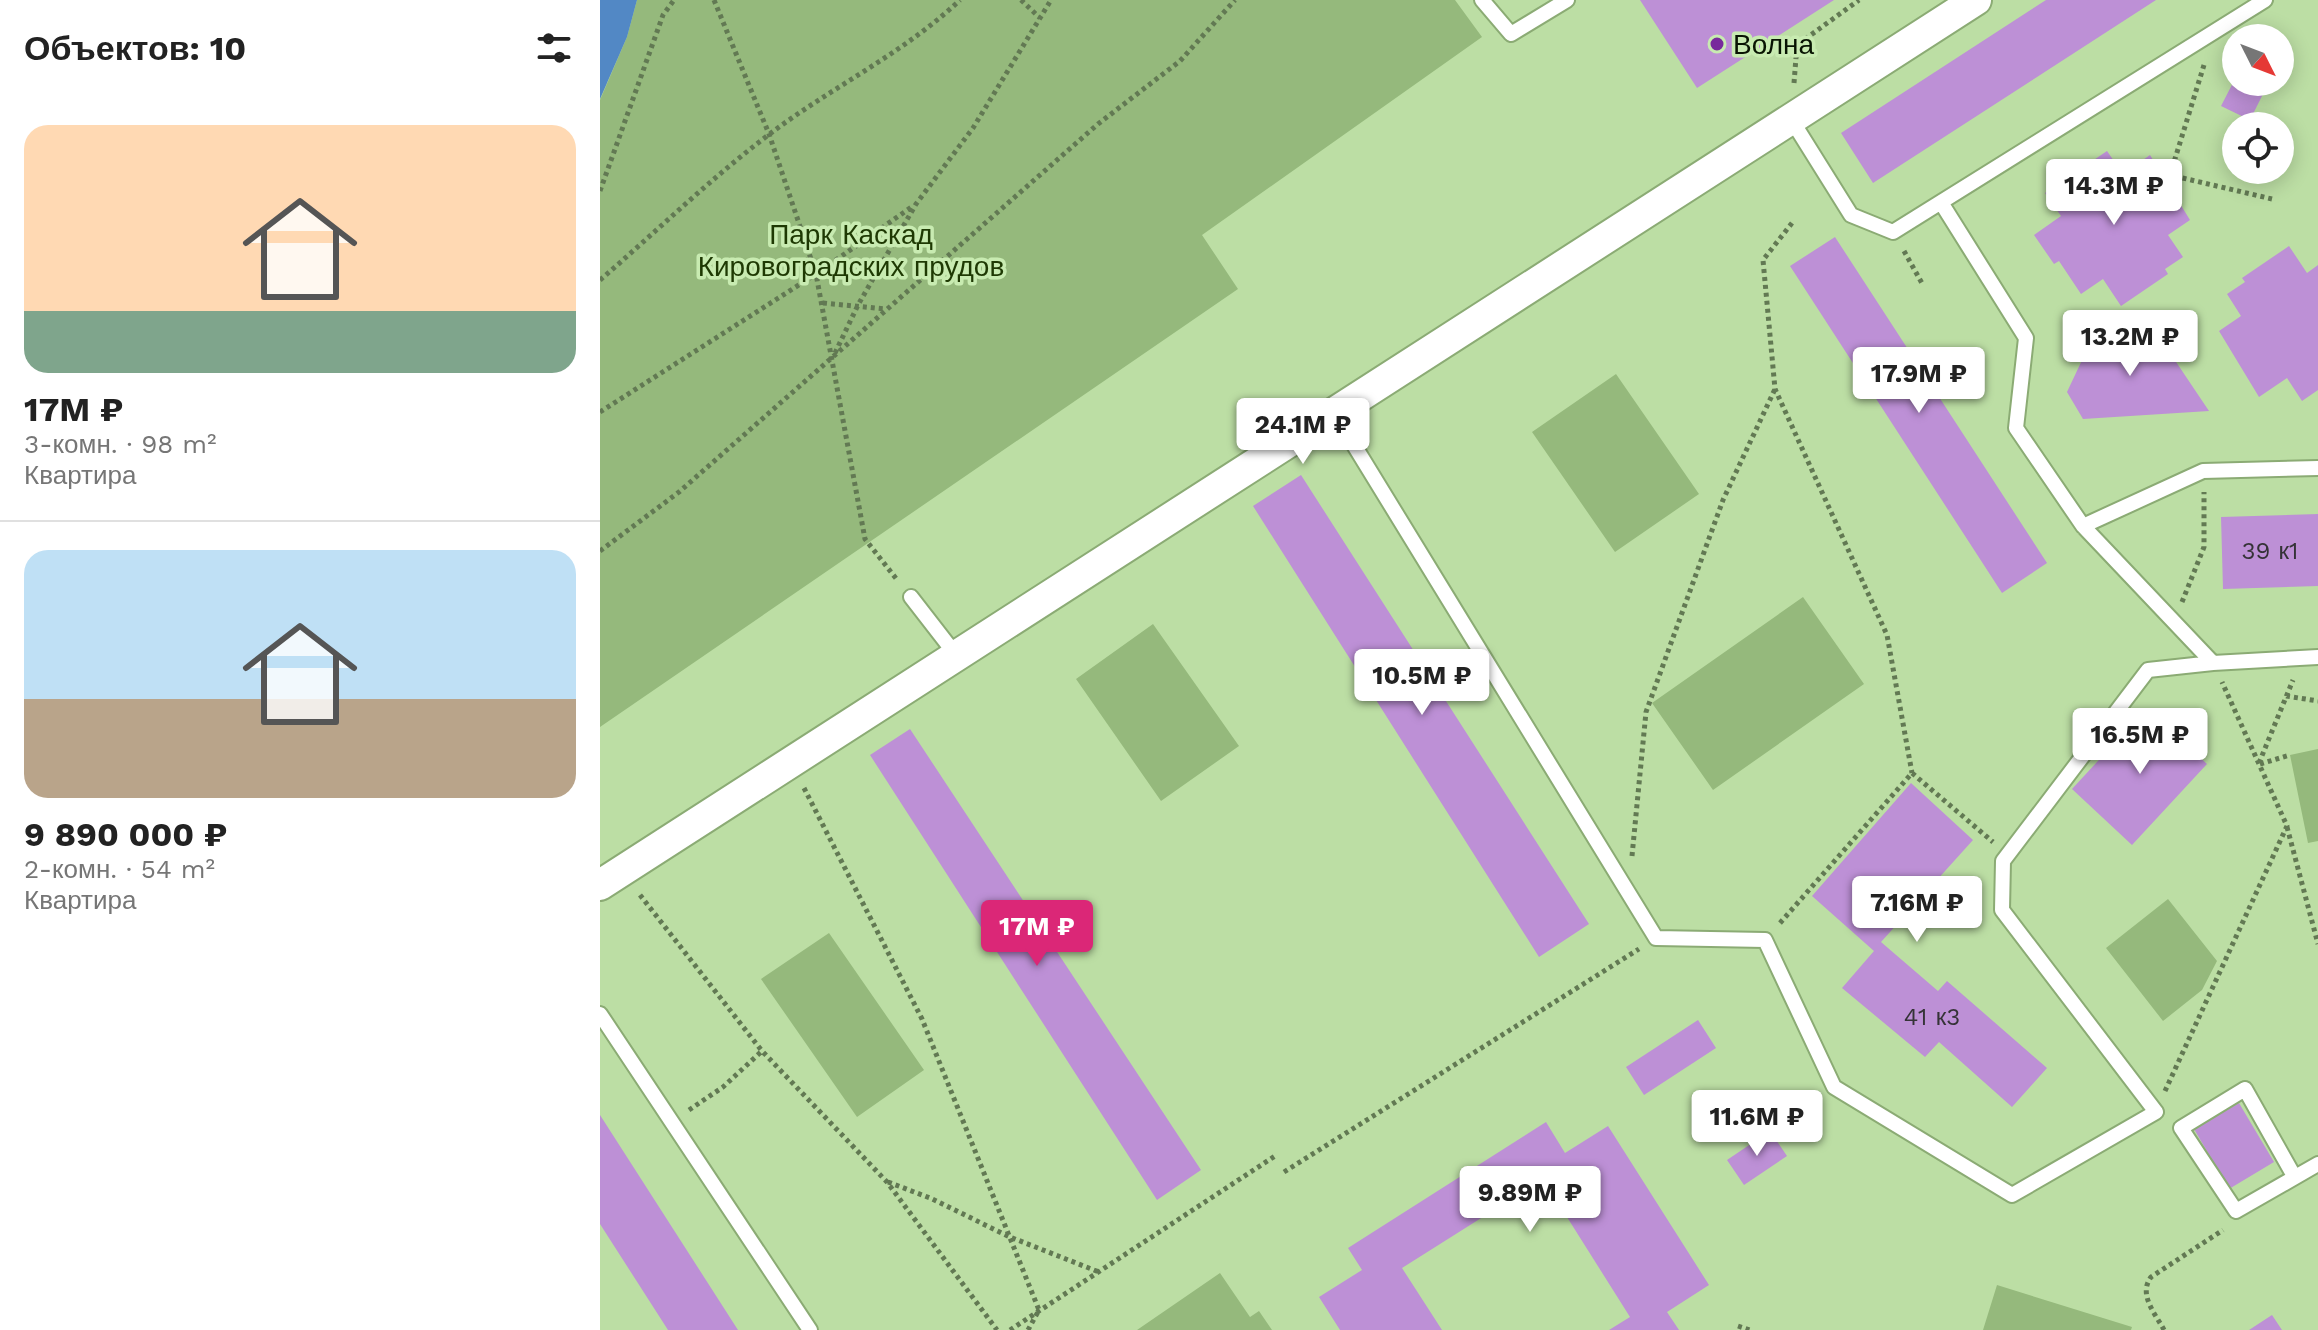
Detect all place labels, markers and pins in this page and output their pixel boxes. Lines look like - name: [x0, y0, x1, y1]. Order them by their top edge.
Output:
- place label: Волна: [1733, 28, 1814, 61]
- marker: Волна: [1708, 35, 1726, 53]
- pin: 14.3M ₽: [2040, 159, 2188, 227]
- pin: 13.2M ₽: [2056, 310, 2204, 378]
- pin: 17.9M ₽: [1845, 347, 1993, 415]
- pin: 24.1M ₽: [1229, 398, 1377, 466]
- pin: 10.5M ₽: [1348, 649, 1496, 717]
- pin: 16.5M ₽: [2066, 708, 2214, 776]
- pin: 7.16M ₽: [1843, 876, 1991, 944]
- pin: 17M ₽: [981, 900, 1093, 968]
- pin: 11.6M ₽: [1683, 1090, 1831, 1158]
- pin: 9.89M ₽: [1456, 1166, 1604, 1234]

